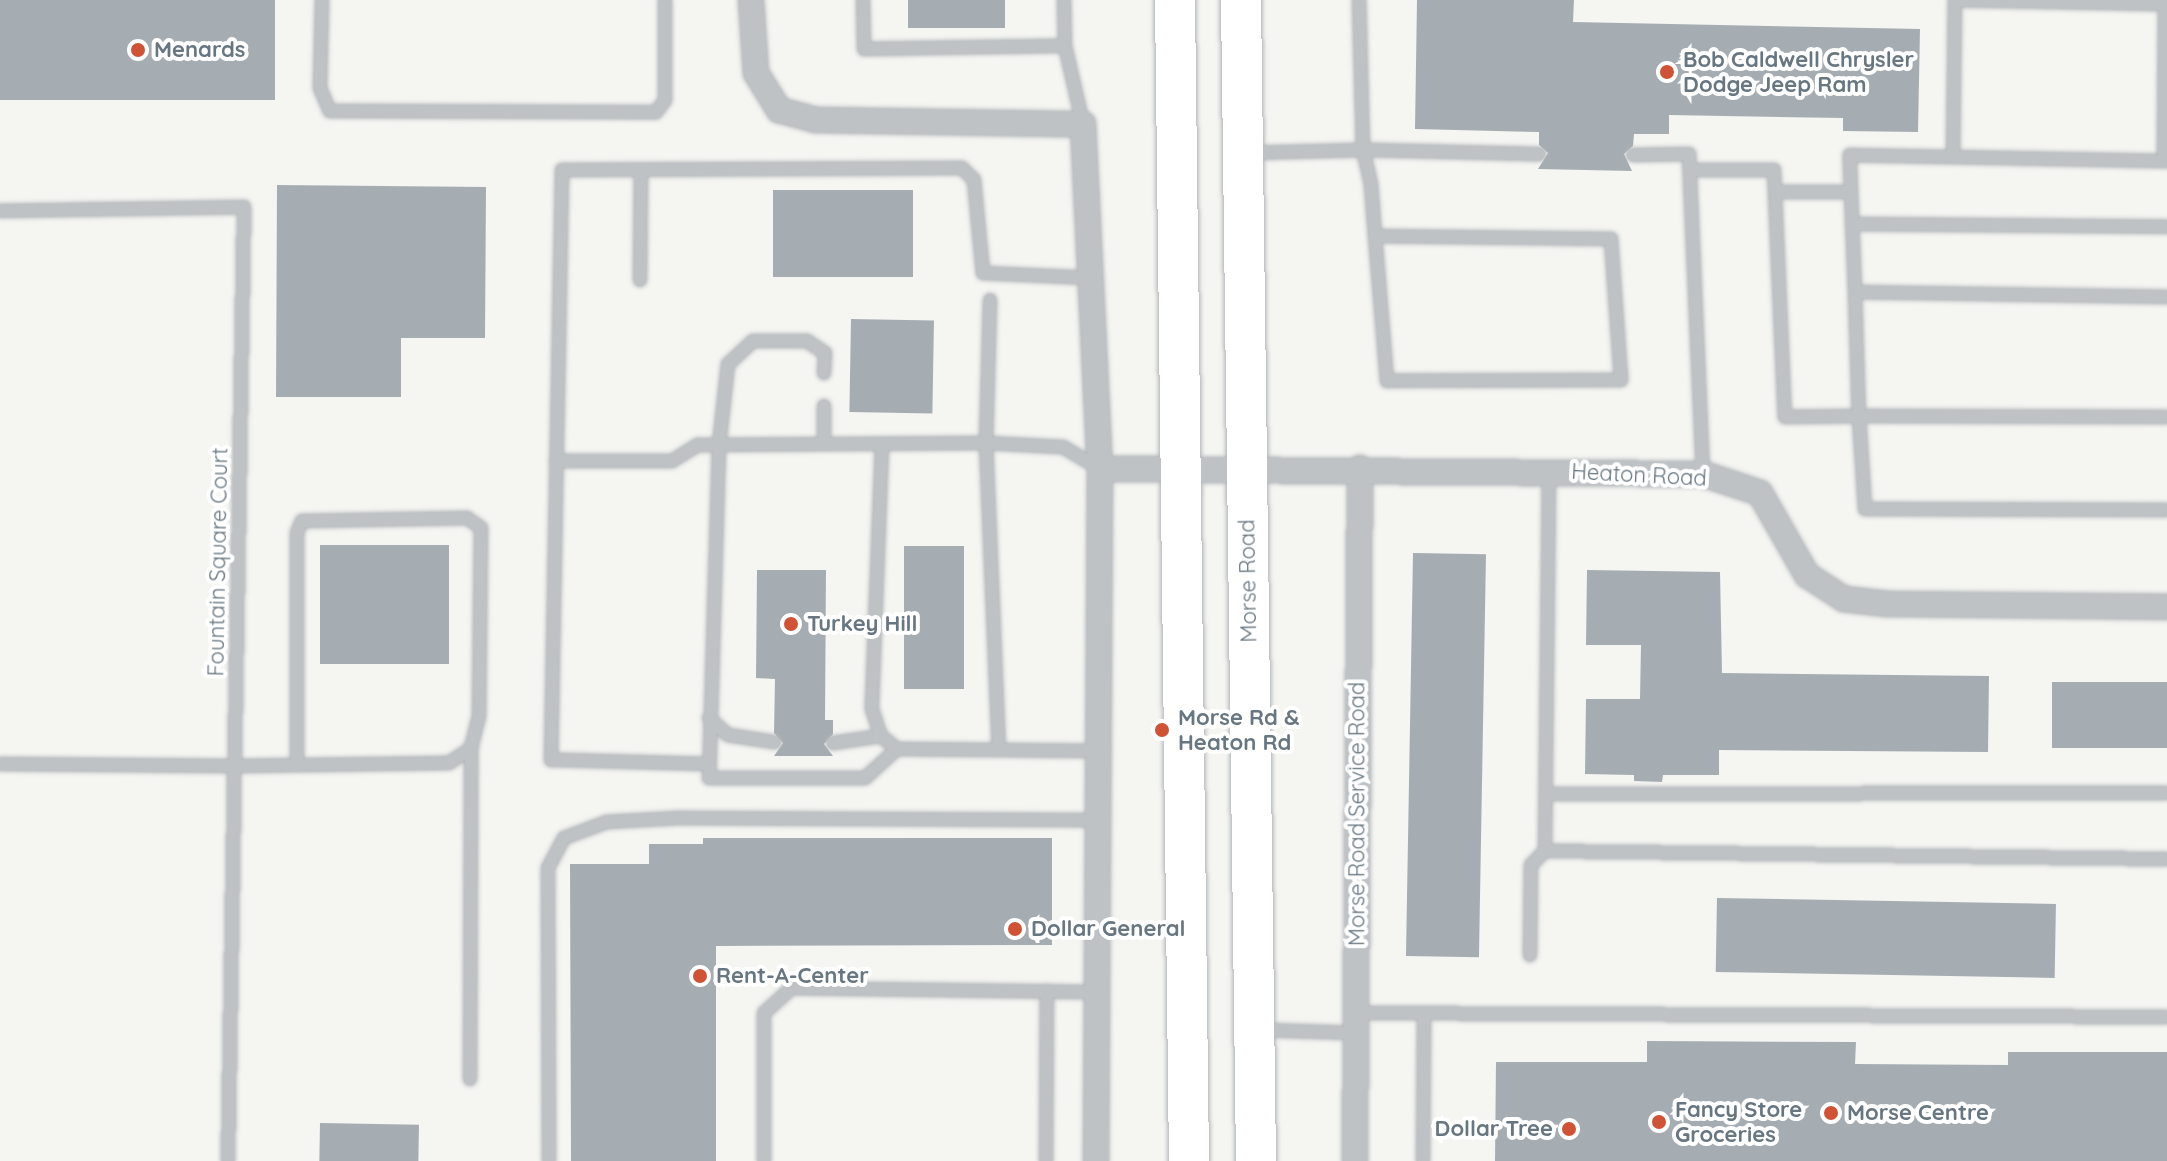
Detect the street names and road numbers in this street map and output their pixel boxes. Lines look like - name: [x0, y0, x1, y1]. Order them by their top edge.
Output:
- street label: Fountain Square Court: [203, 447, 233, 677]
- street label: Heaton Road: [1571, 458, 1707, 492]
- street label: Morse Road: [1234, 519, 1262, 643]
- street label: Morse Road Service Road: [1344, 682, 1370, 946]

